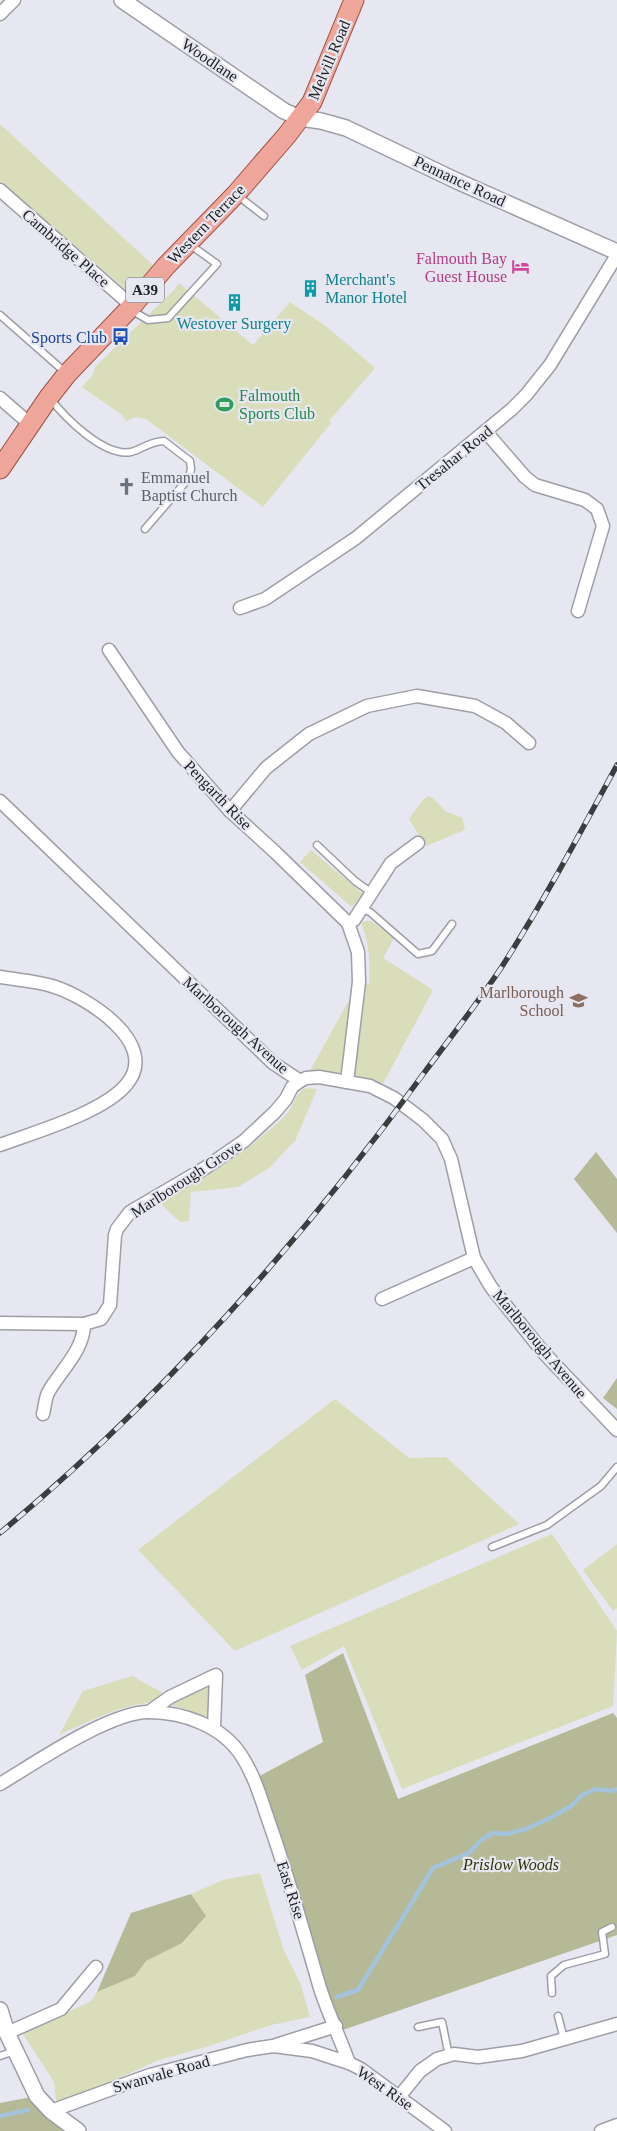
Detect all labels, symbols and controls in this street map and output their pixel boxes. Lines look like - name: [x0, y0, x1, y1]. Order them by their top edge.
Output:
- street label: Melvill Road: [305, 18, 353, 102]
- street label: Woodlane: [179, 35, 241, 85]
- street label: Pennance Road: [412, 152, 508, 210]
- street label: Western Terrace: [164, 181, 248, 267]
- street label: Cambridge Place: [18, 206, 113, 291]
- place label: Falmouth Bay Guest House: [416, 250, 507, 285]
- hotel icon: Falmouth Bay Guest House: [511, 257, 531, 277]
- place label: Merchant's Manor Hotel: [325, 271, 408, 306]
- road number: A39: [126, 278, 164, 302]
- building icon: Merchant's Manor Hotel: [301, 278, 321, 298]
- building icon: Westover Surgery: [224, 292, 244, 312]
- place label: Westover Surgery: [177, 315, 291, 333]
- bus stop icon: Sports Club: [111, 327, 131, 347]
- place label: Sports Club: [31, 329, 107, 347]
- place label: Falmouth Sports Club: [239, 387, 315, 423]
- sports icon: Falmouth Sports Club: [215, 394, 235, 414]
- street label: Tresahar Road: [412, 422, 496, 494]
- place label: Emmanuel Baptist Church: [141, 469, 237, 505]
- church icon: Emmanuel Baptist Church: [117, 476, 137, 496]
- street label: Pengarth Rise: [180, 757, 255, 834]
- street label: Marlborough Avenue: [179, 973, 292, 1078]
- place label: Marlborough School: [480, 984, 565, 1019]
- school or university icon: Marlborough School: [568, 991, 588, 1011]
- street label: Marlborough Grove: [128, 1137, 245, 1222]
- street label: Marlborough Avenue: [489, 1286, 590, 1402]
- park label: Prislow Woods: [462, 1856, 559, 1873]
- street label: East Rise: [274, 1859, 308, 1921]
- street label: Swanvale Road: [111, 2052, 211, 2096]
- street label: West Rise: [354, 2063, 416, 2113]

